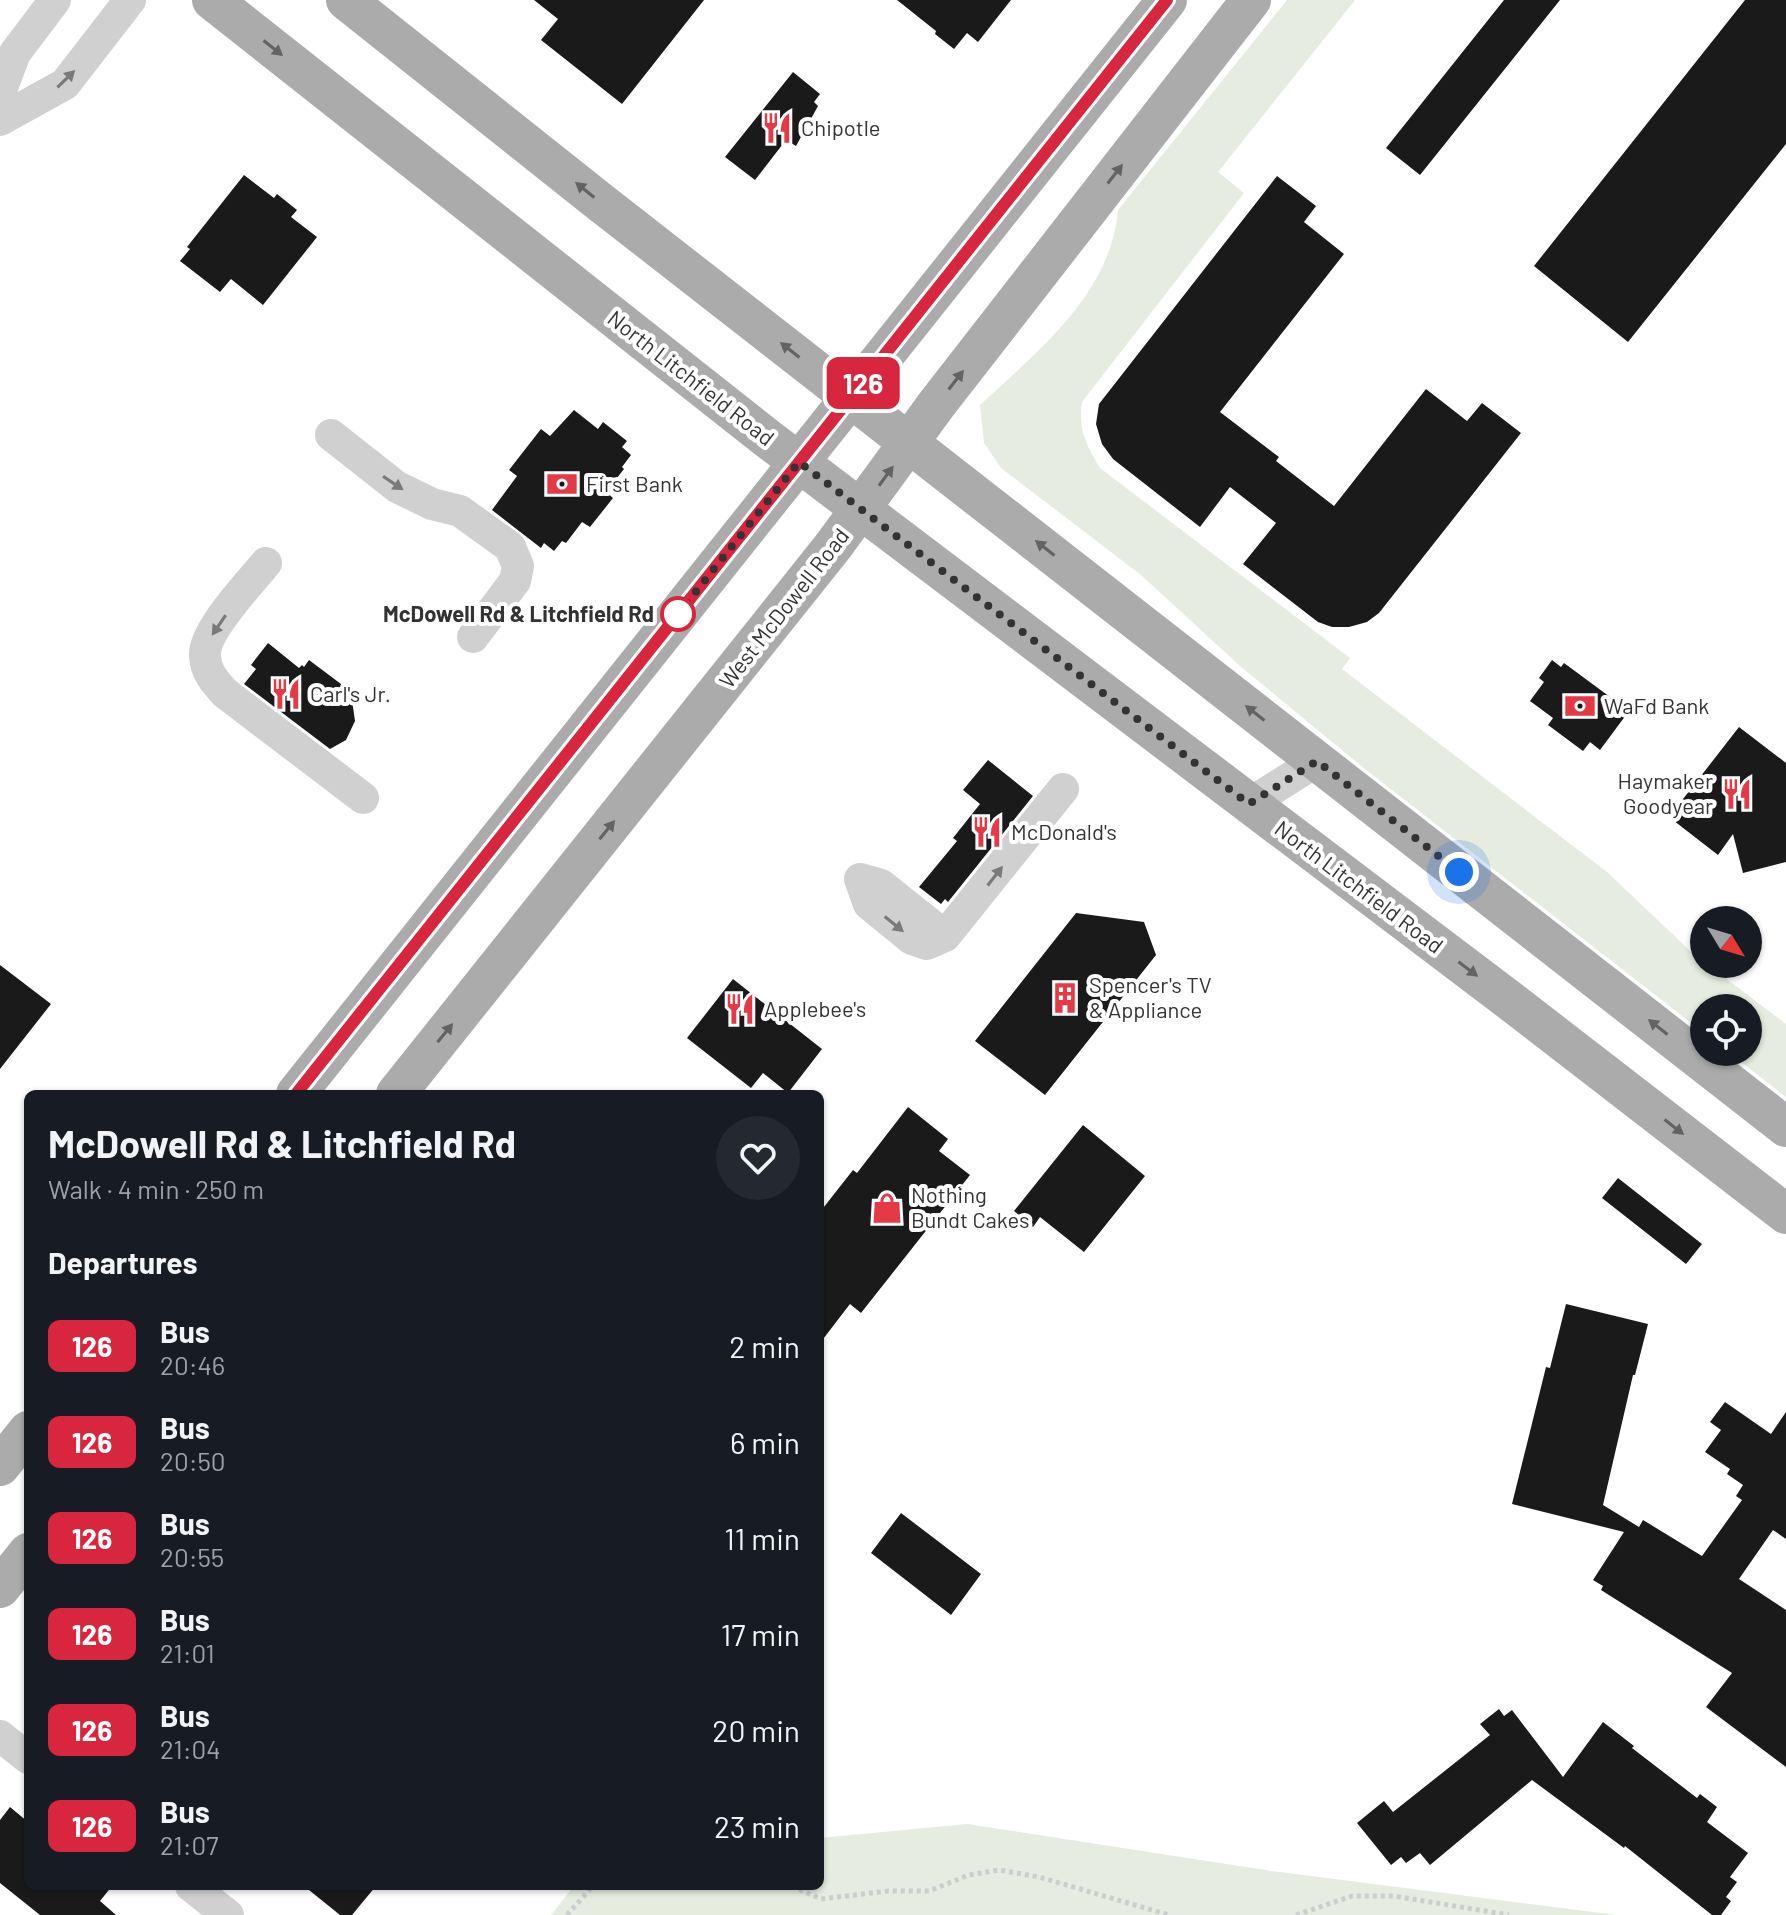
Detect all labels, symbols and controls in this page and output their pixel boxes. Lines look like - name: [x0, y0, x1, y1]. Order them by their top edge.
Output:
- one-way arrow: [263, 40, 283, 56]
- one-way arrow: [56, 71, 75, 89]
- restaurant icon: Chipotle: [760, 111, 794, 145]
- place label: Chipotle: [801, 114, 880, 140]
- one-way arrow: [1107, 164, 1123, 184]
- one-way arrow: [575, 182, 595, 198]
- street label: North Litchfield Road: [603, 304, 780, 450]
- one-way arrow: [779, 342, 800, 358]
- line badge: 126: [817, 357, 909, 409]
- text: 126: [843, 366, 883, 400]
- one-way arrow: [947, 370, 963, 390]
- one-way arrow: [878, 465, 894, 487]
- bank icon: First Bank: [545, 467, 579, 501]
- place label: First Bank: [586, 470, 683, 496]
- one-way arrow: [382, 475, 403, 490]
- street label: West McDowell Road: [713, 522, 854, 692]
- one-way arrow: [1035, 540, 1055, 557]
- marker: McDowell Rd & Litchfield Rd: [661, 597, 695, 631]
- place label: McDowell Rd & Litchfield Rd: [383, 600, 654, 626]
- one-way arrow: [211, 614, 226, 635]
- restaurant icon: Carl's Jr.: [269, 677, 303, 711]
- place label: Carl's Jr.: [310, 680, 391, 706]
- bank icon: WaFd Bank: [1563, 689, 1597, 723]
- place label: WaFd Bank: [1604, 692, 1709, 718]
- one-way arrow: [1245, 705, 1265, 721]
- place label: Haymaker Goodyear: [1618, 767, 1713, 818]
- restaurant icon: Haymaker Goodyear: [1720, 777, 1754, 811]
- street label: North Litchfield Road: [1270, 814, 1449, 958]
- restaurant icon: McDonald's: [970, 815, 1004, 849]
- place label: McDonald's: [1011, 818, 1117, 844]
- one-way arrow: [598, 820, 615, 840]
- your location: [1439, 852, 1479, 892]
- one-way arrow: [986, 866, 1002, 886]
- north arrow: [1690, 906, 1762, 978]
- map controls: [1690, 906, 1762, 1066]
- one-way arrow: [883, 915, 903, 932]
- one-way arrow: [1458, 960, 1478, 976]
- place label: Spencer's TV & Appliance: [1089, 971, 1212, 1022]
- building icon: Spencer's TV & Appliance: [1048, 981, 1082, 1015]
- restaurant icon: Applebee's: [723, 992, 757, 1026]
- button: locate: [1690, 994, 1762, 1066]
- place label: Applebee's: [764, 995, 866, 1021]
- one-way arrow: [1648, 1020, 1669, 1036]
- one-way arrow: [436, 1023, 452, 1043]
- button: heart: [716, 1116, 800, 1200]
- one-way arrow: [1664, 1119, 1684, 1135]
- text: McDowell Rd & Litchfield Rd: [48, 1120, 516, 1166]
- text: Walk · 4 min · 250 m: [48, 1173, 264, 1204]
- place label: Nothing Bundt Cakes: [911, 1181, 1030, 1232]
- shop icon: Nothing Bundt Cakes: [870, 1191, 904, 1225]
- text: Departures: [48, 1244, 198, 1280]
- text: Bus: [160, 1313, 210, 1349]
- text: 2 min: [729, 1328, 800, 1364]
- text: 126: [72, 1329, 112, 1363]
- text: 20:46: [160, 1349, 225, 1380]
- text: Bus: [160, 1409, 210, 1445]
- text: 6 min: [730, 1424, 800, 1460]
- text: 126: [72, 1425, 112, 1459]
- text: 20:50: [160, 1445, 226, 1476]
- text: Bus: [160, 1505, 210, 1541]
- text: 11 min: [724, 1520, 800, 1556]
- text: 126: [72, 1521, 112, 1555]
- text: 20:55: [160, 1541, 224, 1572]
- text: Bus: [160, 1601, 210, 1637]
- text: 17 min: [721, 1616, 800, 1652]
- text: 126: [72, 1617, 112, 1651]
- text: 21:01: [160, 1637, 215, 1668]
- text: Bus: [160, 1697, 210, 1733]
- text: 20 min: [712, 1712, 800, 1748]
- text: 126: [72, 1713, 112, 1747]
- text: 21:04: [160, 1733, 221, 1764]
- text: Bus: [160, 1793, 210, 1829]
- text: 23 min: [714, 1808, 800, 1844]
- text: 126: [72, 1809, 112, 1843]
- text: 21:07: [160, 1829, 218, 1860]

